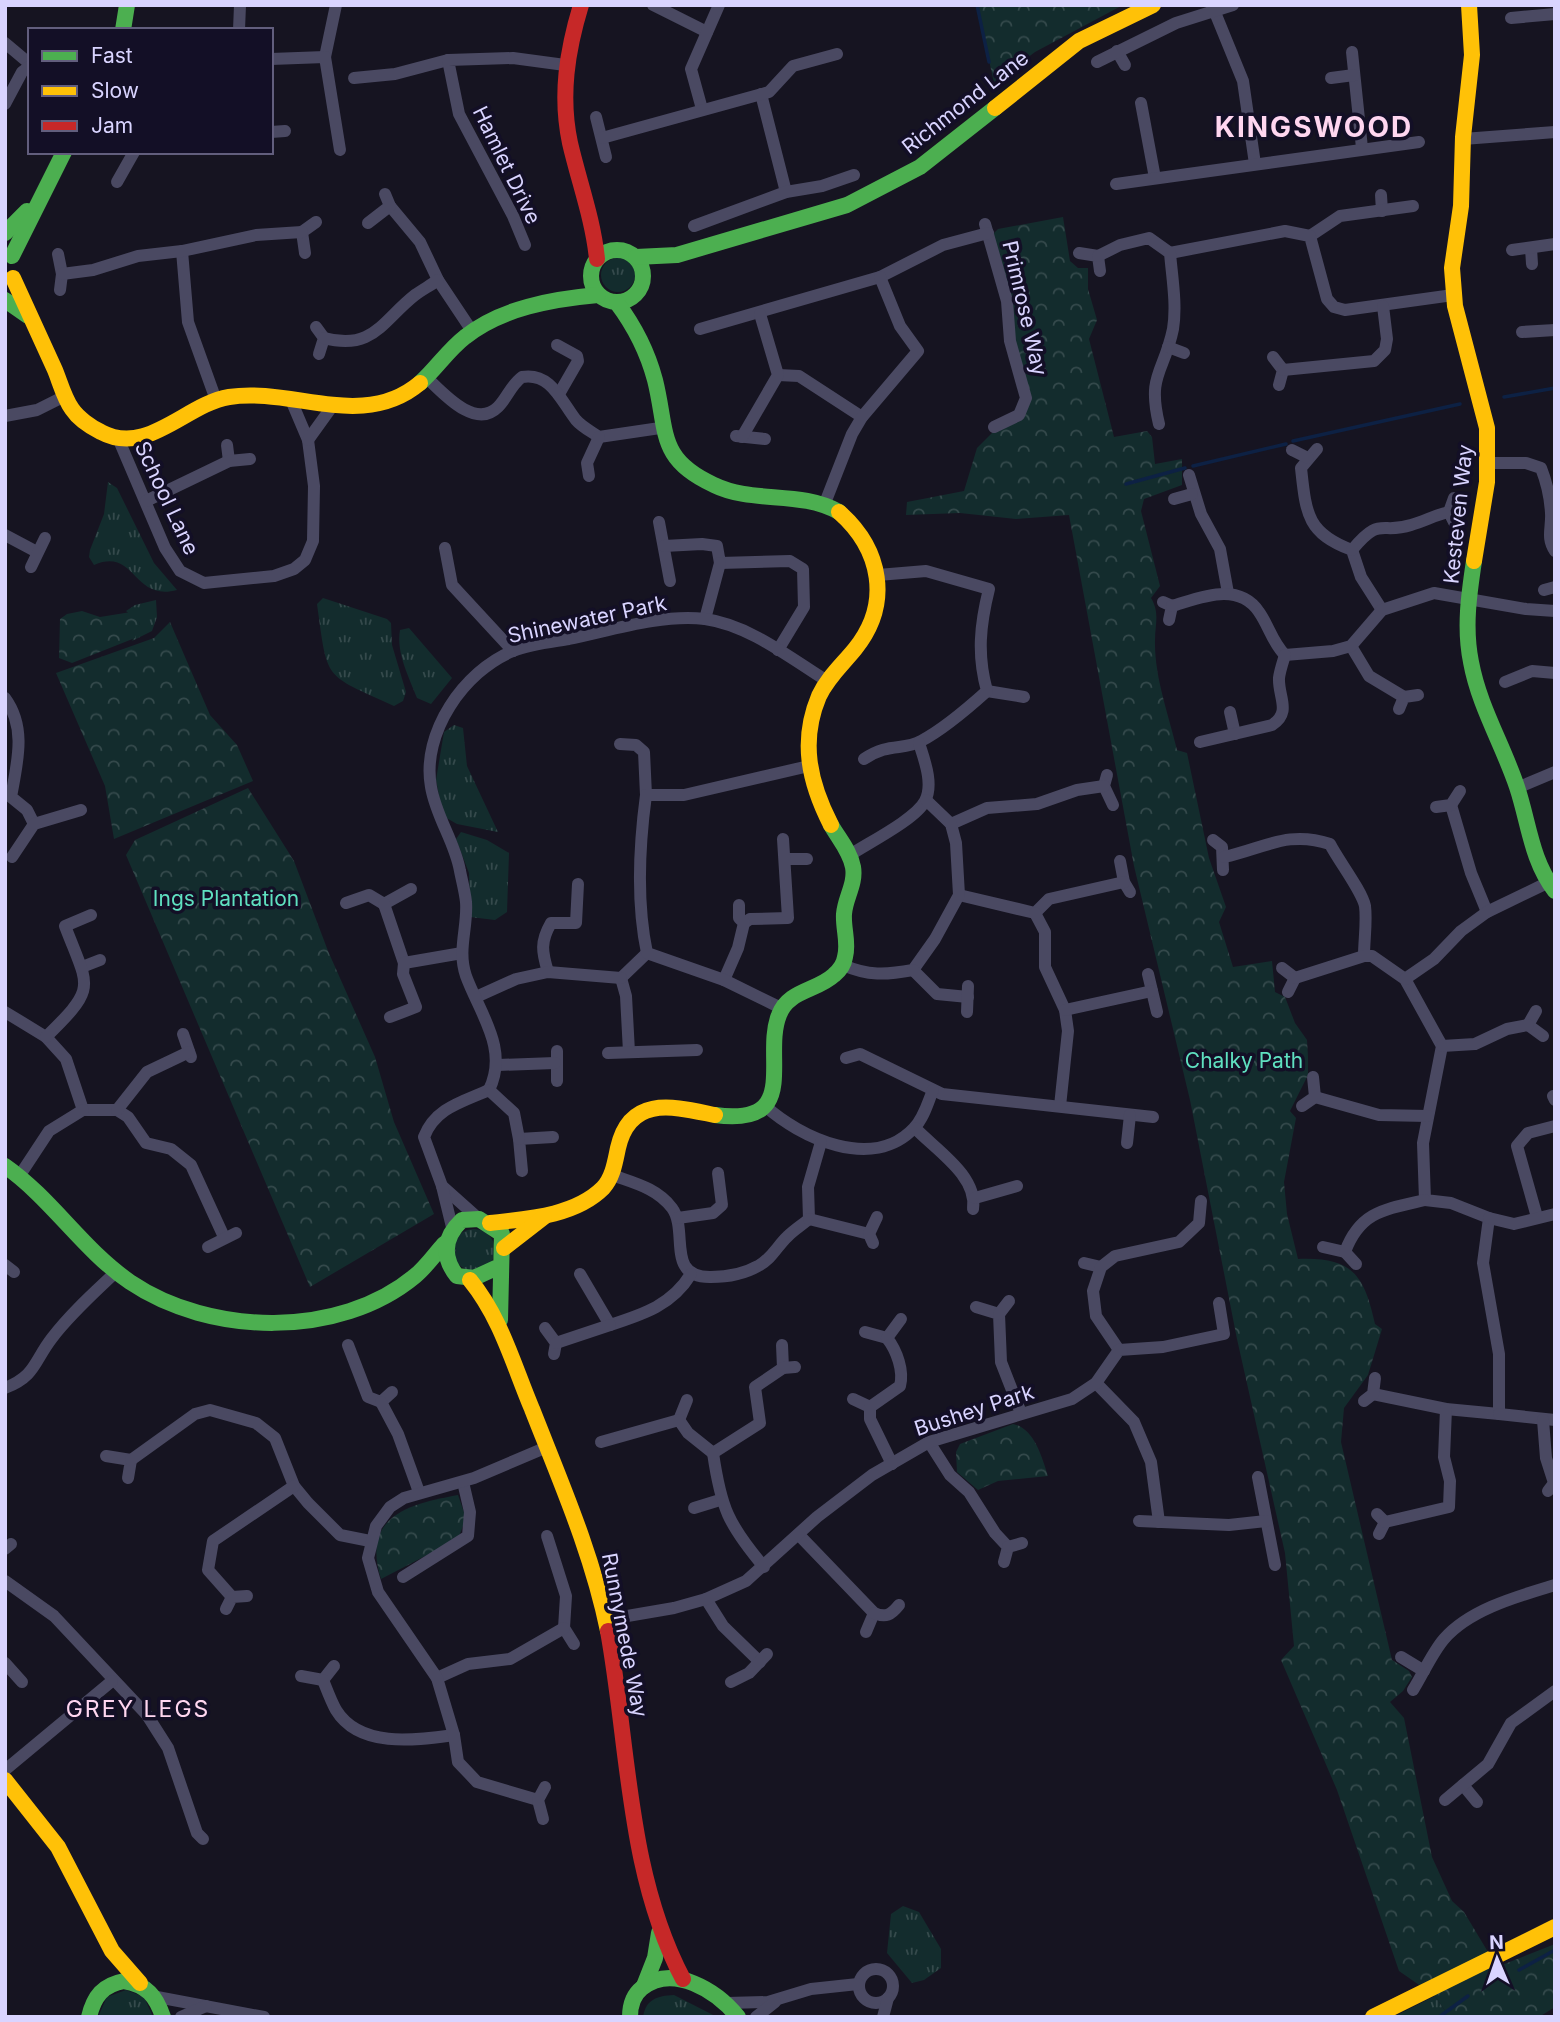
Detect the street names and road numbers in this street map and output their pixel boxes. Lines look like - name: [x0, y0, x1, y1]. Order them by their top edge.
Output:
- street label: Richmond Lane: [897, 45, 1033, 159]
- street label: Hamlet Drive: [468, 102, 546, 228]
- street label: Primrose Way: [997, 238, 1053, 378]
- street label: School Lane: [130, 437, 204, 559]
- street label: Kesteven Way: [1438, 443, 1478, 585]
- street label: Shinewater Park: [505, 590, 669, 648]
- street label: Bushey Park: [911, 1379, 1037, 1441]
- street label: Runnymede Way: [597, 1551, 653, 1719]

